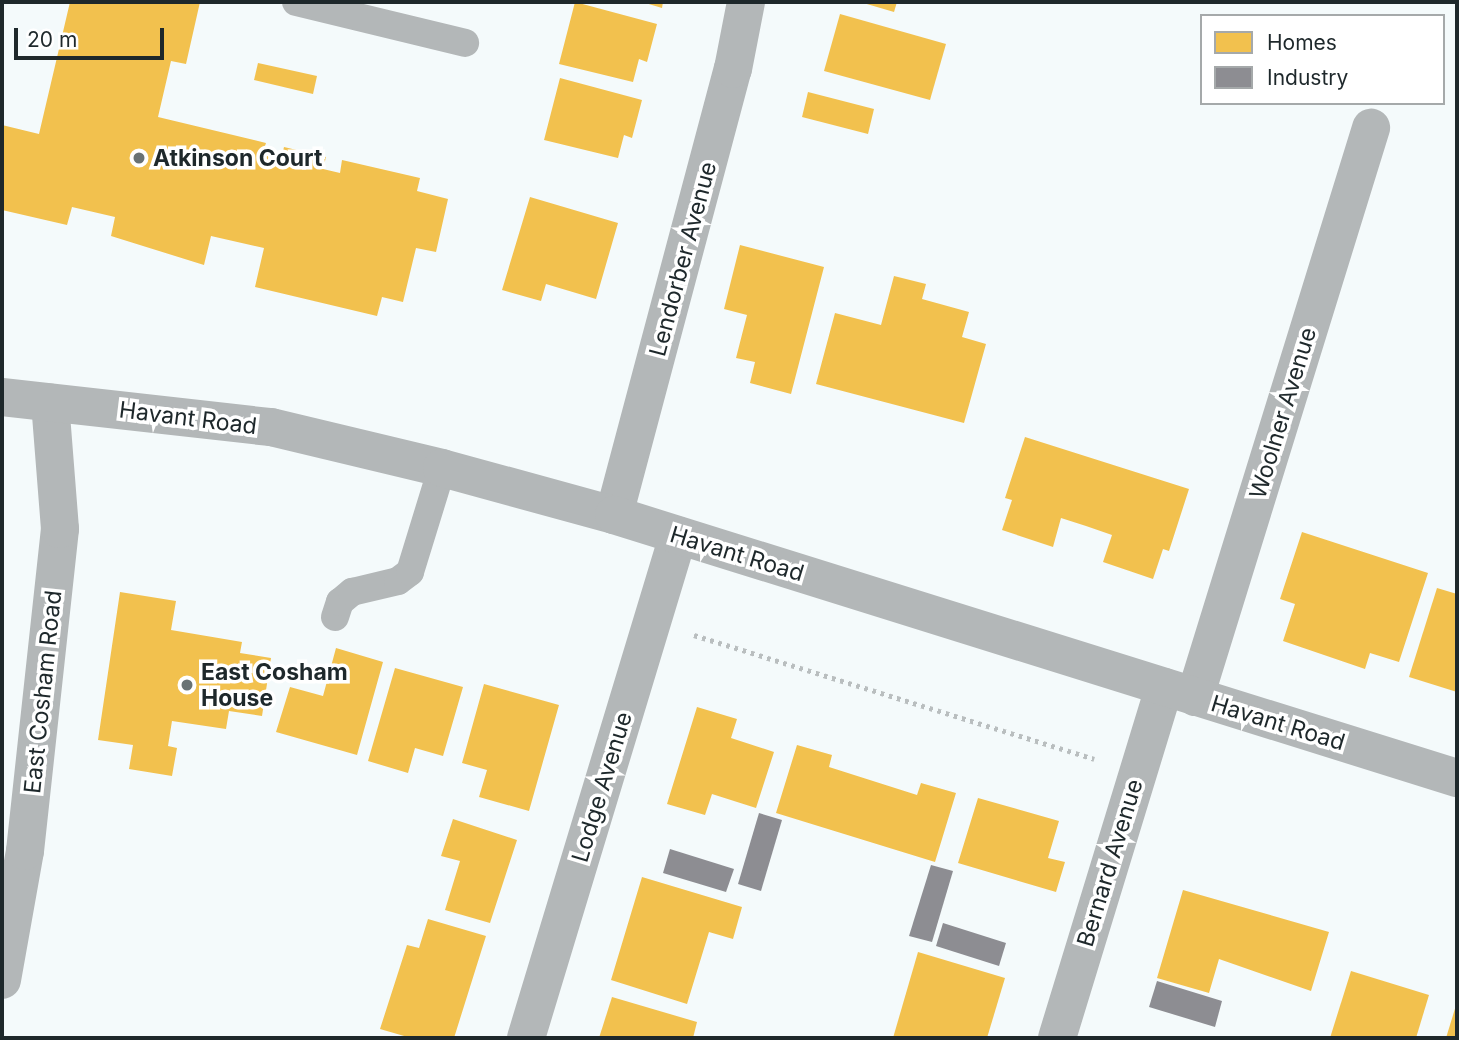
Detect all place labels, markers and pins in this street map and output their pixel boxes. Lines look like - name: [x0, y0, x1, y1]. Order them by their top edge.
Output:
- place label: Atkinson Court: [153, 144, 322, 172]
- marker: Atkinson Court: [131, 150, 147, 166]
- place label: East Cosham House: [201, 658, 348, 712]
- marker: East Cosham House: [179, 677, 195, 693]

